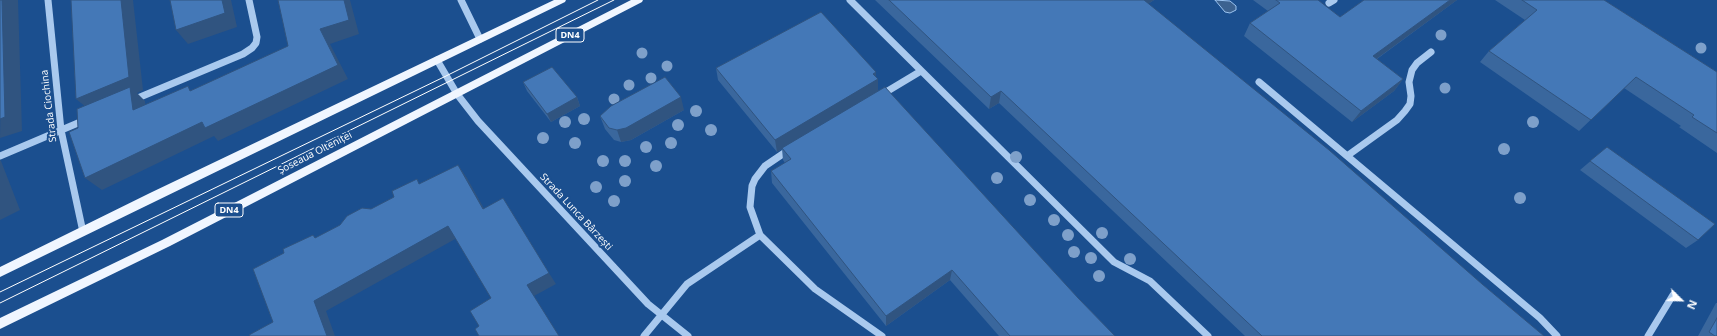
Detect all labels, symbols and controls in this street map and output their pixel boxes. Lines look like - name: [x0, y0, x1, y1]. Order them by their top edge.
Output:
- road number: DN4: [556, 28, 584, 42]
- street label: Strada Ciochina: [39, 69, 59, 143]
- street label: Șoseaua Olteniței: [276, 129, 354, 177]
- street label: Strada Lunca Bârzești: [537, 171, 615, 253]
- road number: DN4: [215, 203, 243, 217]
- north arrow: [1661, 280, 1701, 320]
- text: N: [1684, 298, 1701, 312]

